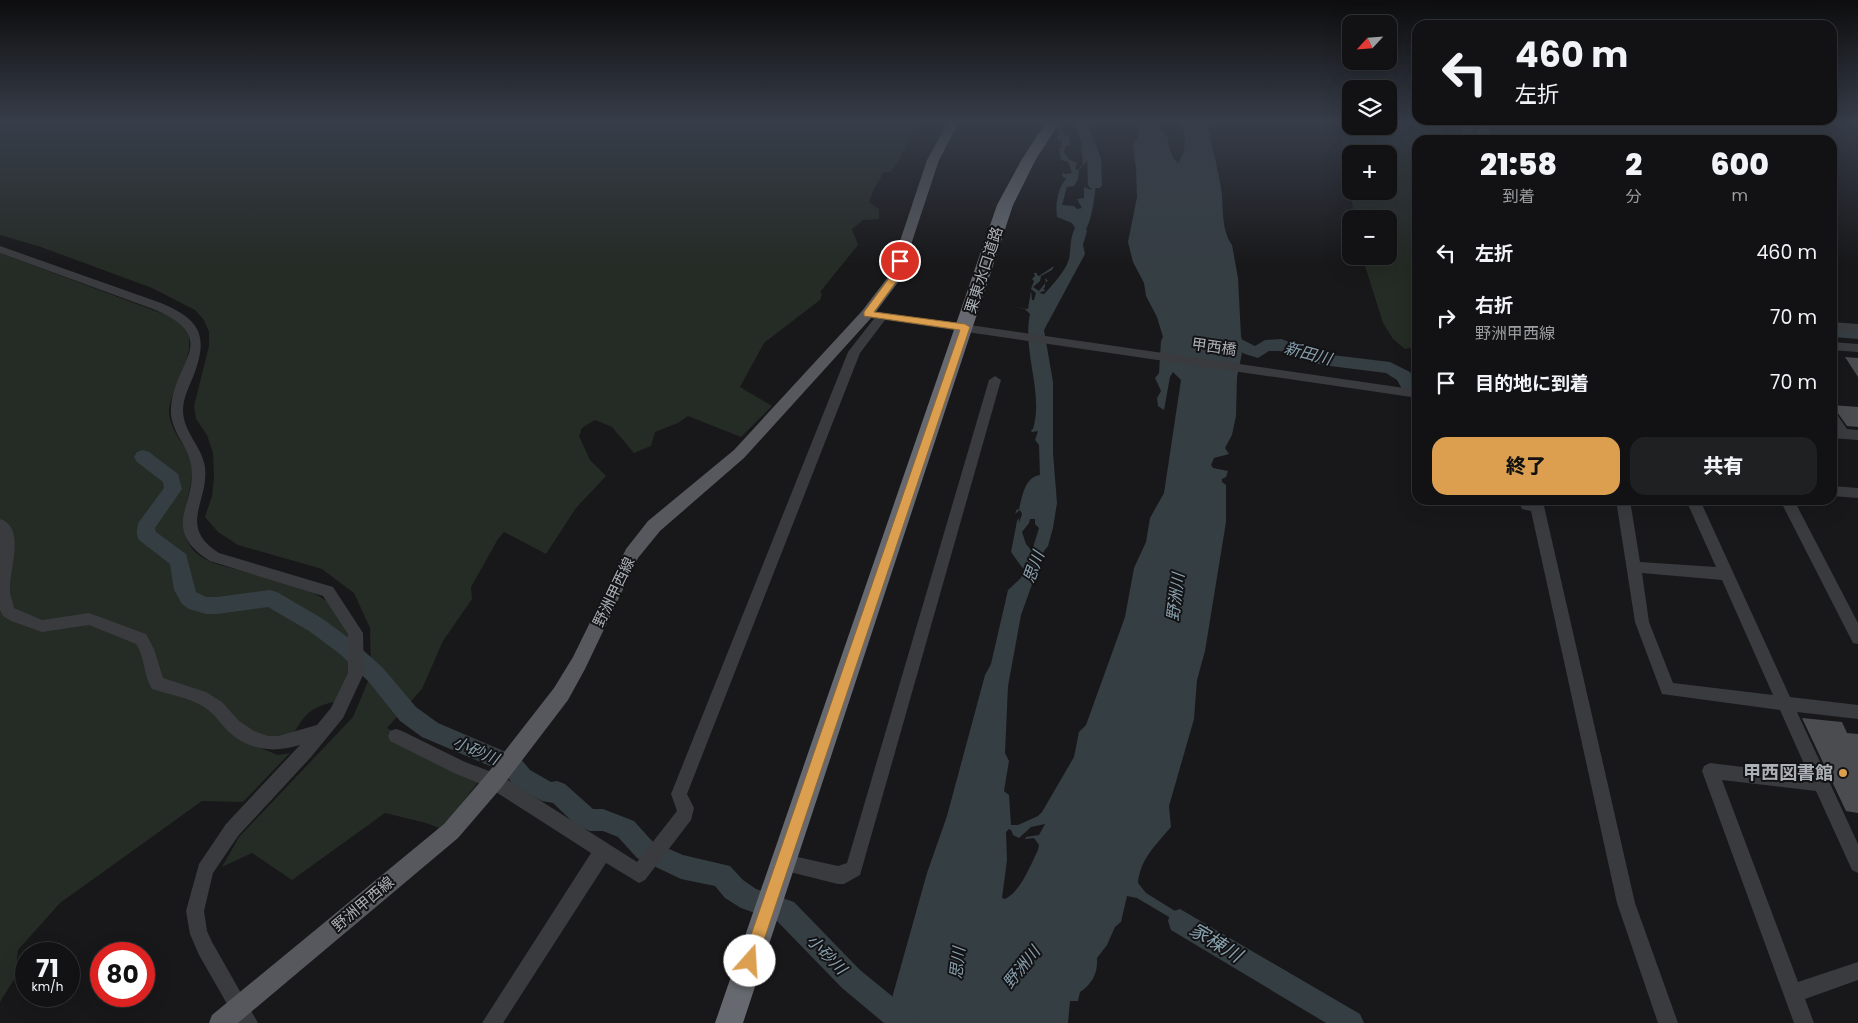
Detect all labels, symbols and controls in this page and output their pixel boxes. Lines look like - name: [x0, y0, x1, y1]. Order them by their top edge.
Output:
- north arrow: [1342, 15, 1398, 70]
- map controls: [1342, 15, 1397, 265]
- text: 460 m: [1515, 30, 1628, 79]
- icon: left: [1432, 40, 1497, 105]
- text: 左折: [1515, 79, 1559, 110]
- button: layers: [1342, 80, 1397, 135]
- text: 21:58: [1480, 143, 1557, 186]
- text: 2: [1625, 143, 1642, 186]
- text: 600: [1710, 143, 1769, 186]
- button: +: [1342, 145, 1397, 200]
- text: m: [1731, 184, 1748, 207]
- text: 到着: [1503, 185, 1535, 208]
- text: 分: [1626, 185, 1642, 208]
- button: −: [1342, 210, 1397, 265]
- street label: 栗東水口道路: [960, 224, 1007, 316]
- icon: left: [1432, 239, 1460, 267]
- text: 460 m: [1756, 239, 1817, 266]
- pin: [879, 240, 921, 282]
- text: 左折: [1475, 240, 1513, 267]
- icon: arrive: [886, 247, 914, 275]
- text: 右折: [1475, 292, 1513, 319]
- icon: right: [1432, 304, 1460, 332]
- text: 70 m: [1770, 304, 1817, 331]
- text: 野洲甲西線: [1475, 322, 1555, 345]
- street label: 甲西橋: [1190, 333, 1238, 360]
- water label: 新田川: [1282, 336, 1336, 371]
- icon: arrive: [1432, 369, 1460, 397]
- text: 70 m: [1770, 369, 1817, 396]
- text: 目的地に到着: [1475, 370, 1589, 397]
- button: 終了: [1432, 437, 1620, 495]
- button: 共有: [1630, 437, 1817, 495]
- water label: 思川: [1017, 546, 1050, 586]
- street label: 野洲甲西線: [588, 553, 639, 630]
- water label: 野洲川: [1161, 570, 1190, 622]
- water label: 小砂川: [449, 730, 504, 771]
- place label: 甲西図書館: [1743, 760, 1833, 785]
- marker: 甲西図書館: [1837, 767, 1849, 779]
- street label: 野洲甲西線: [327, 871, 398, 936]
- water label: 家棟川: [1184, 916, 1249, 970]
- water label: 小砂川: [802, 929, 853, 981]
- position arrow: [723, 934, 775, 986]
- water label: 野洲川: [997, 940, 1047, 993]
- speed limit sign: 80: [90, 942, 155, 1007]
- water label: 思川: [944, 944, 971, 980]
- text: 71: [36, 951, 59, 986]
- text: km/h: [32, 978, 63, 995]

